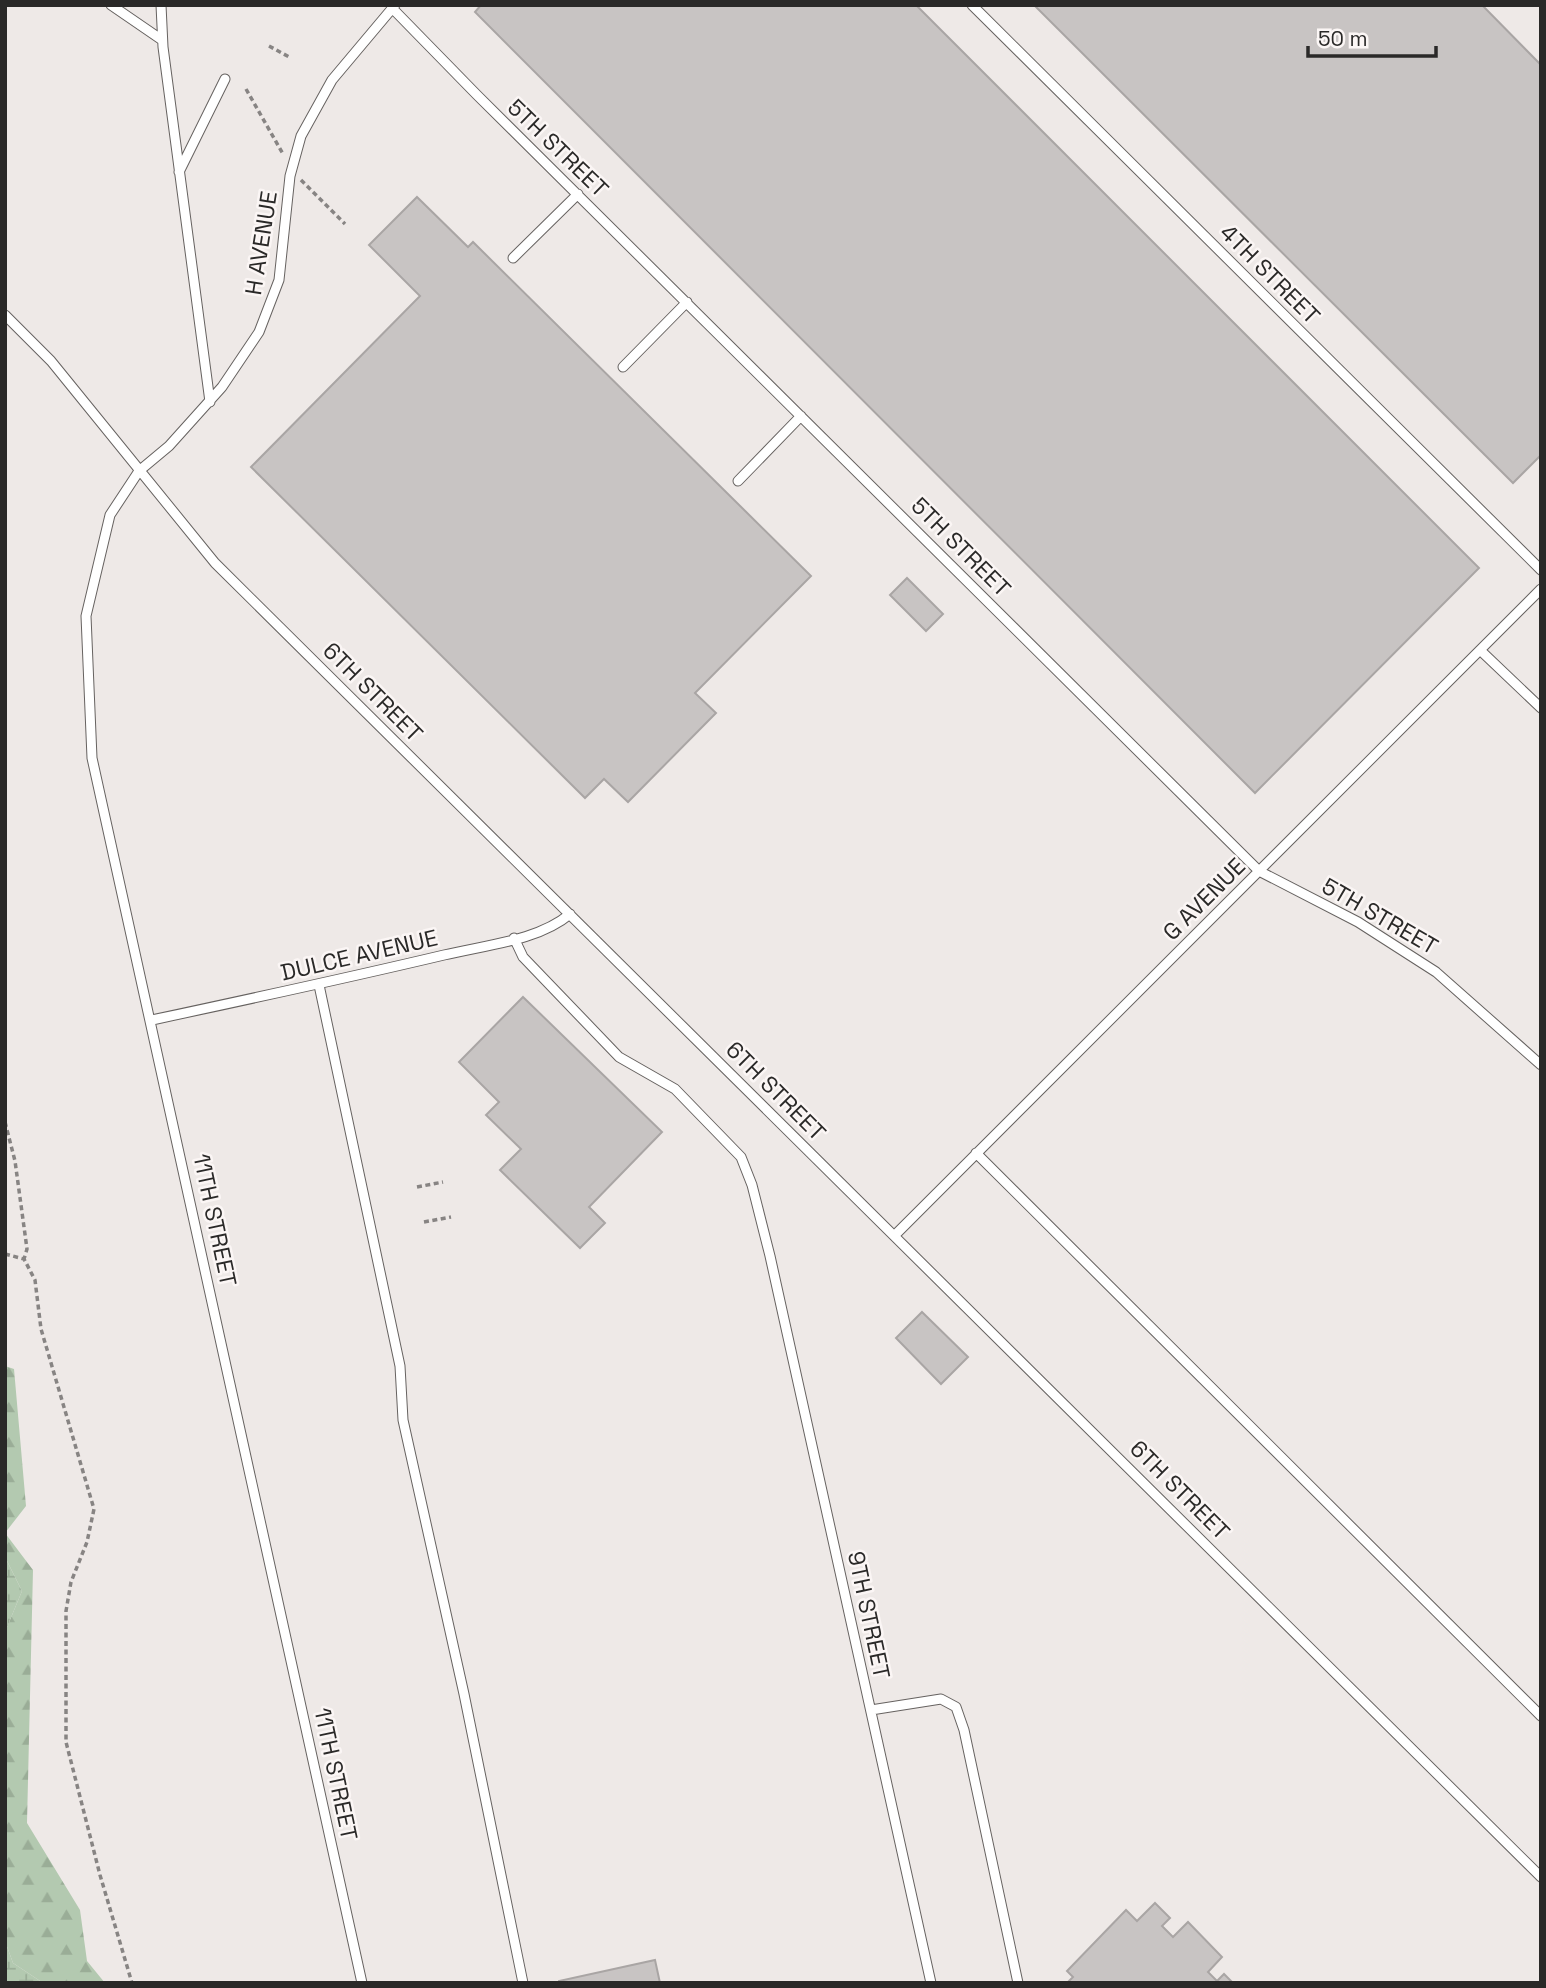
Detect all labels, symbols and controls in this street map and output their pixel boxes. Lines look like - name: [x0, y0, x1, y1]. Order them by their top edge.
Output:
- scale bar: [1308, 14, 1436, 58]
- text: 50 m: [1318, 25, 1368, 52]
- street label: 5TH STREET: [501, 92, 615, 204]
- street label: H AVENUE: [238, 189, 284, 297]
- street label: 4TH STREET: [1214, 218, 1326, 330]
- street label: 5TH STREET: [905, 491, 1017, 603]
- street label: 6TH STREET: [317, 636, 429, 748]
- street label: G AVENUE: [1156, 851, 1252, 947]
- street label: 5TH STREET: [1317, 871, 1443, 961]
- street label: DULCE AVENUE: [278, 922, 440, 988]
- street label: 6TH STREET: [720, 1035, 832, 1147]
- street label: 11TH STREET: [186, 1151, 244, 1289]
- street label: 6TH STREET: [1124, 1434, 1236, 1546]
- street label: 9TH STREET: [841, 1549, 897, 1681]
- street label: 11TH STREET: [307, 1705, 365, 1843]

